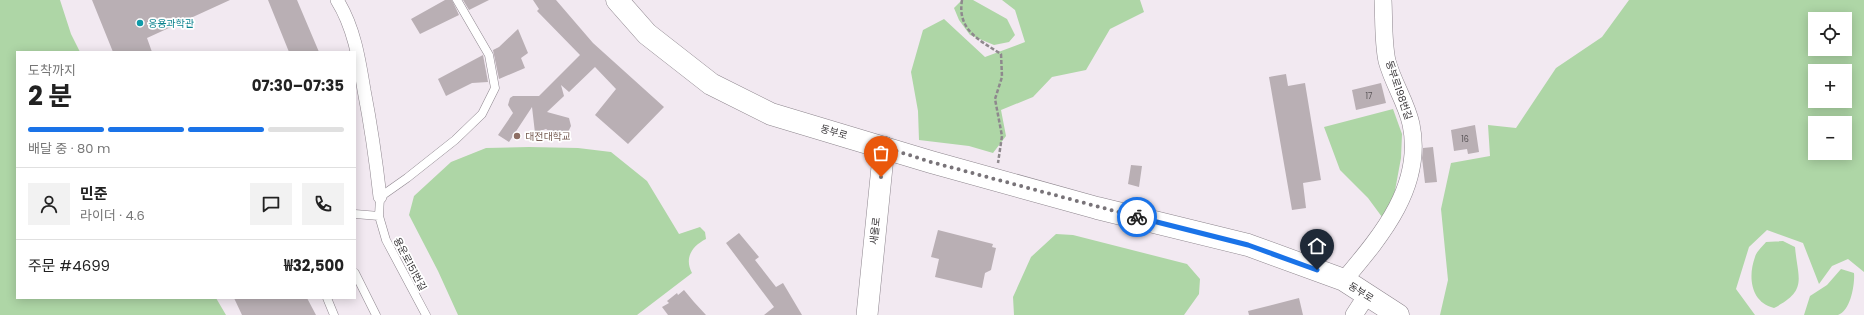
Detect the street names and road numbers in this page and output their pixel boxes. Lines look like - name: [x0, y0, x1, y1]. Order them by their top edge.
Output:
- street label: 동부로198번길: [1382, 58, 1416, 122]
- street label: 동부로: [819, 121, 849, 143]
- street label: 새울로: [866, 216, 884, 246]
- street label: 용운로151번길: [390, 235, 430, 293]
- street label: 동부로: [1345, 278, 1377, 306]

